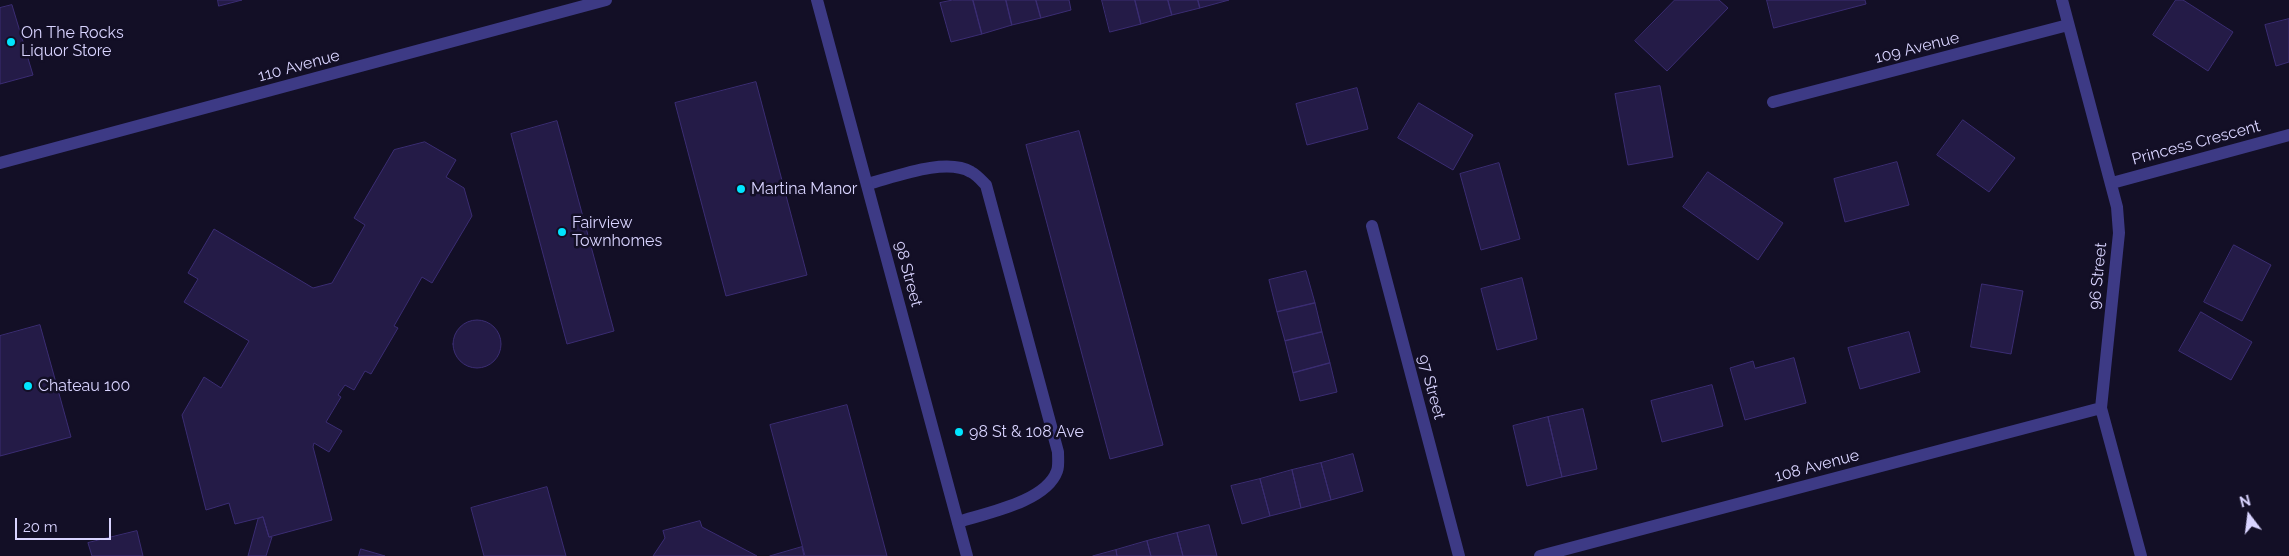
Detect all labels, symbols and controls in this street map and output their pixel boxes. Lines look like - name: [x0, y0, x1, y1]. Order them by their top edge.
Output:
- place label: On The Rocks Liquor Store: [21, 23, 124, 61]
- street label: 109 Avenue: [1873, 28, 1961, 68]
- marker: On The Rocks Liquor Store: [5, 36, 17, 48]
- street label: 110 Avenue: [256, 46, 342, 86]
- street label: Princess Crescent: [2130, 117, 2262, 169]
- place label: Martina Manor: [751, 179, 857, 199]
- marker: Martina Manor: [735, 183, 747, 195]
- place label: Fairview Townhomes: [572, 213, 662, 251]
- marker: Fairview Townhomes: [556, 226, 568, 238]
- street label: 98 Street: [890, 239, 926, 309]
- street label: 96 Street: [2085, 241, 2111, 311]
- street label: 97 Street: [1413, 353, 1449, 421]
- place label: Chateau 100: [38, 376, 130, 396]
- marker: Chateau 100: [22, 380, 34, 392]
- place label: 98 St & 108 Ave: [969, 422, 1084, 442]
- marker: 98 St & 108 Ave: [953, 426, 965, 438]
- street label: 108 Avenue: [1773, 446, 1861, 486]
- north arrow: [2224, 491, 2274, 541]
- text: N: [2238, 492, 2252, 511]
- scale bar: [18, 508, 114, 540]
- text: 20 m: [23, 518, 58, 536]

